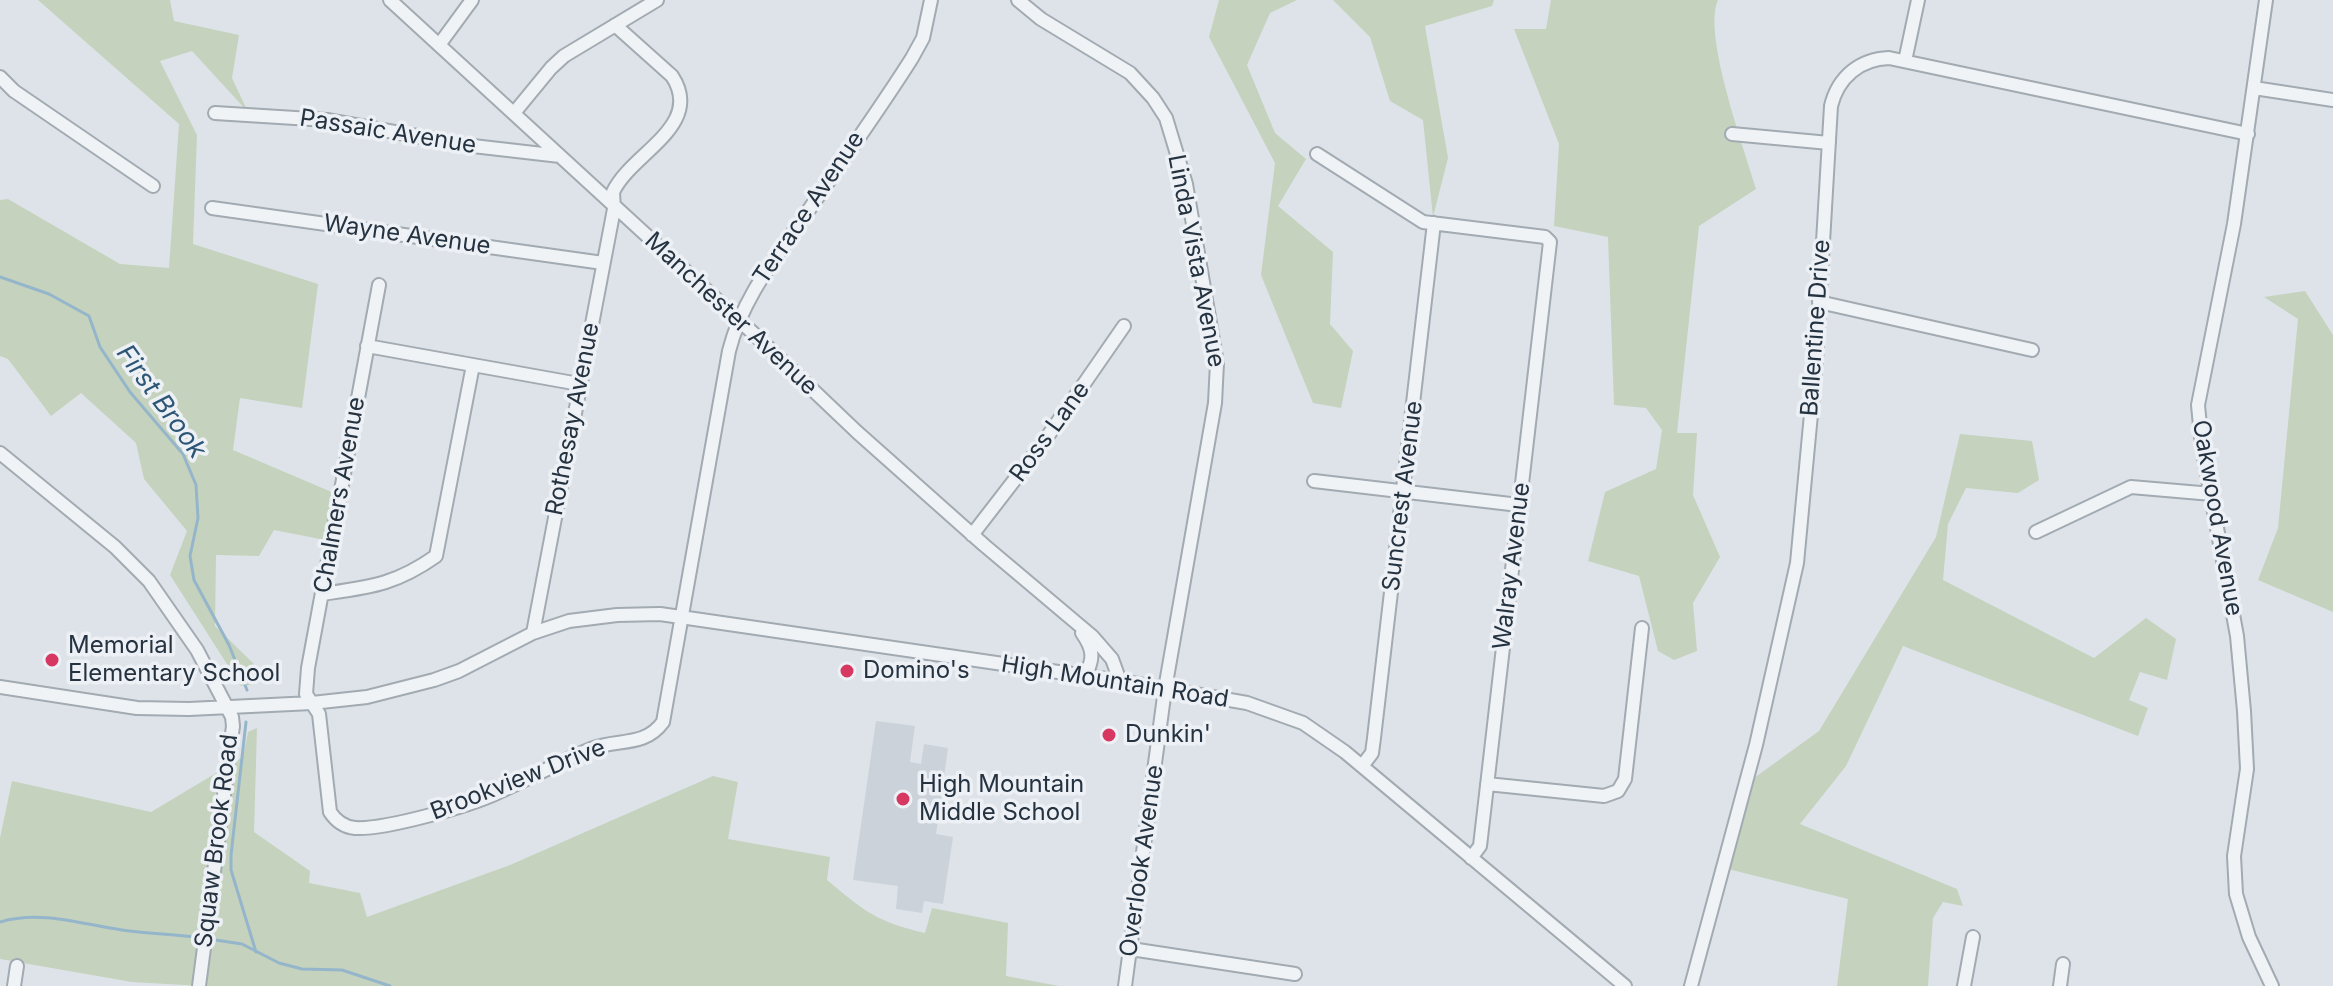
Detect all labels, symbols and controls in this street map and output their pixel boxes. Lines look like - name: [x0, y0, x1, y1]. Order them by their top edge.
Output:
- street label: Passaic Avenue: [298, 104, 478, 160]
- street label: Terrace Avenue: [747, 126, 871, 290]
- street label: Linda Vista Avenue: [1161, 152, 1231, 370]
- street label: Wayne Avenue: [322, 209, 492, 261]
- street label: Manchester Avenue: [639, 227, 823, 401]
- street label: Ballentine Drive: [1795, 239, 1837, 417]
- street label: Rothesay Avenue: [540, 320, 606, 518]
- water label: First Brook: [109, 339, 213, 465]
- street label: Ross Lane: [1004, 376, 1096, 488]
- street label: Chalmers Avenue: [309, 395, 371, 595]
- street label: Suncrest Avenue: [1377, 399, 1429, 593]
- street label: Oakwood Avenue: [2186, 418, 2248, 618]
- street label: Walray Avenue: [1487, 481, 1537, 651]
- place label: Memorial Elementary School: [68, 632, 280, 688]
- street label: High Mountain Road: [999, 650, 1231, 714]
- marker: Memorial Elementary School: [43, 651, 61, 669]
- place label: Domino's: [863, 657, 970, 685]
- marker: Domino's: [838, 662, 856, 680]
- place label: Dunkin': [1125, 721, 1211, 749]
- marker: Dunkin': [1100, 726, 1118, 744]
- street label: Squaw Brook Road: [190, 733, 244, 949]
- street label: Brookview Drive: [426, 733, 610, 827]
- street label: Overlook Avenue: [1114, 763, 1170, 959]
- place label: High Mountain Middle School: [919, 771, 1084, 827]
- marker: High Mountain Middle School: [894, 790, 912, 808]

